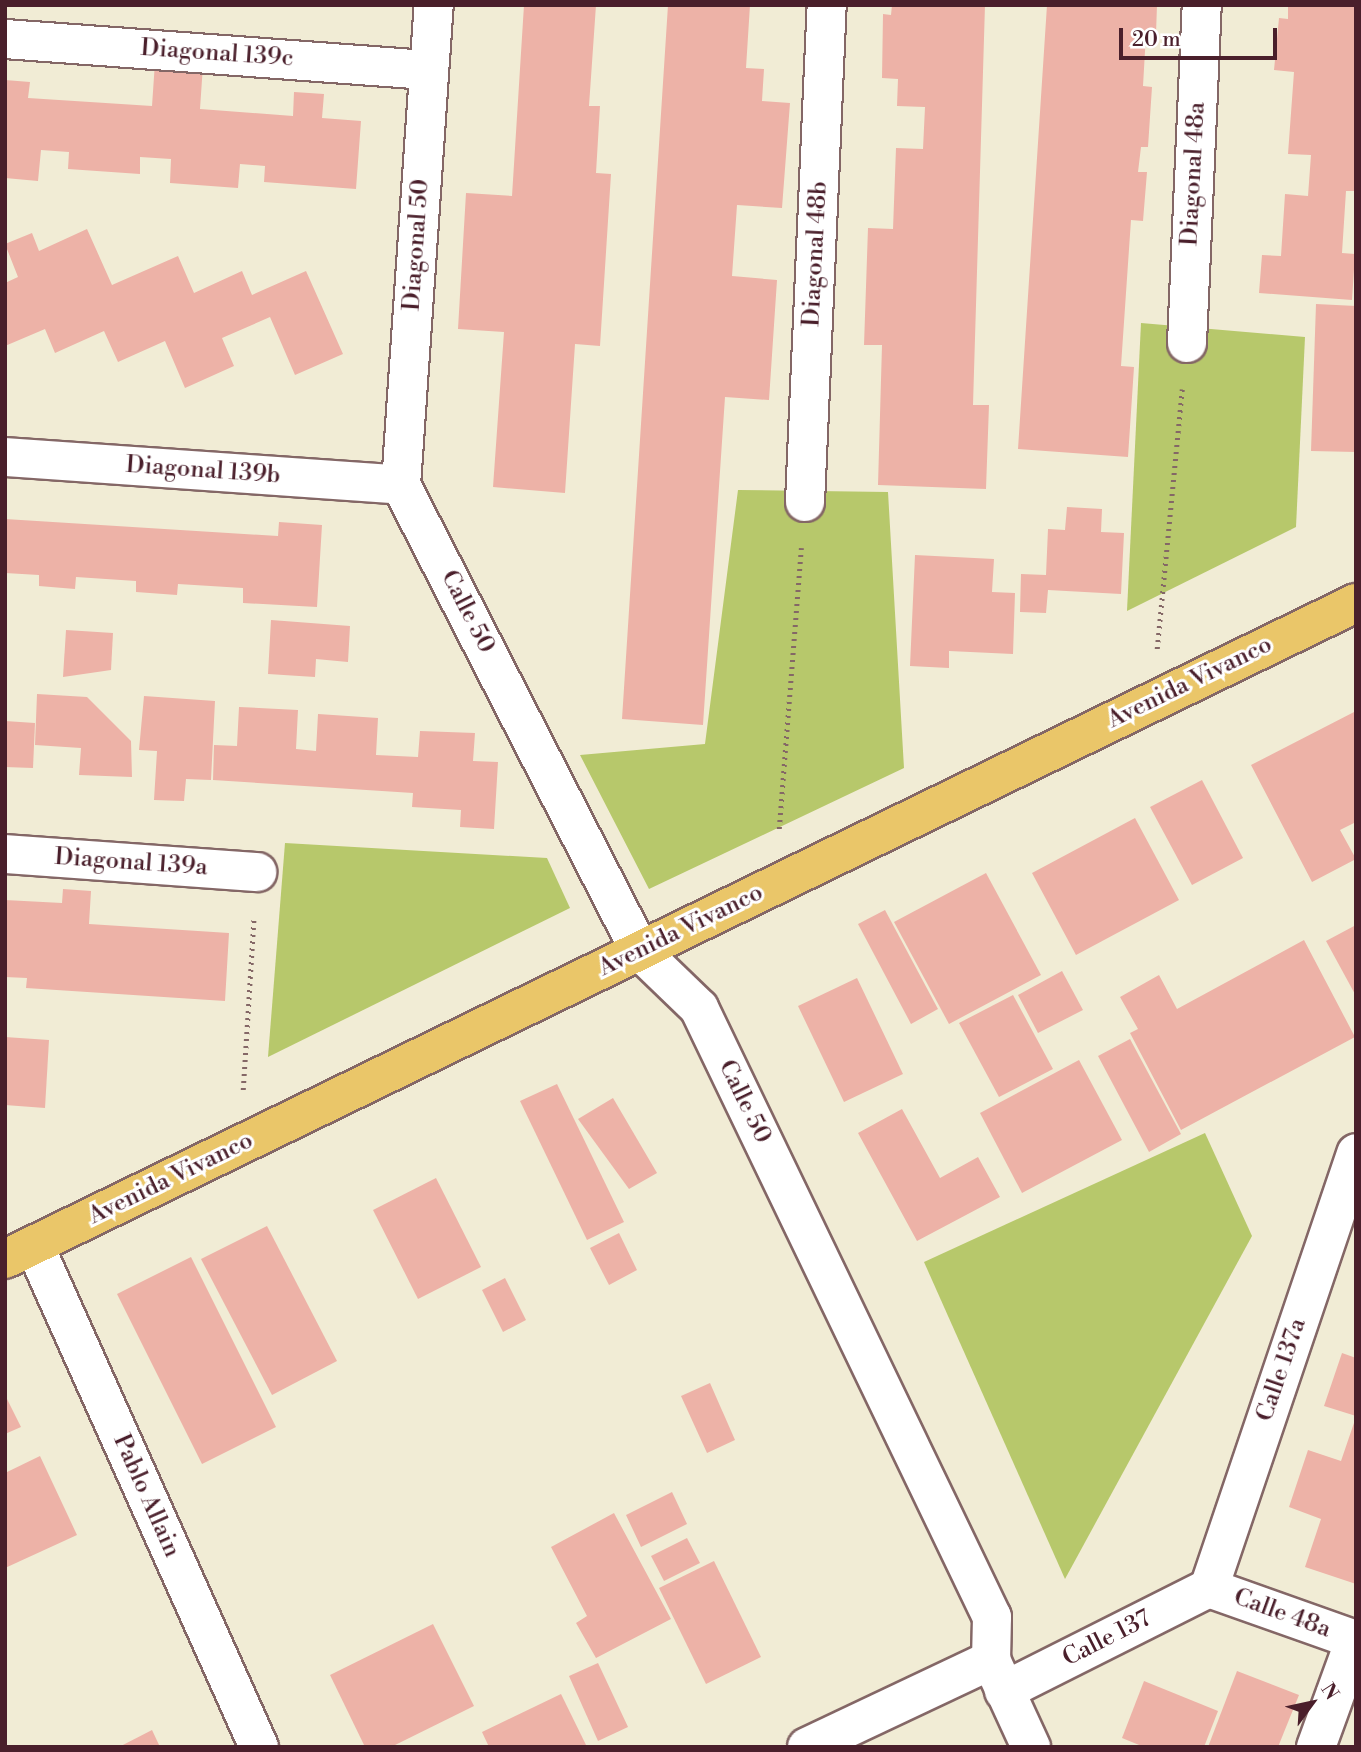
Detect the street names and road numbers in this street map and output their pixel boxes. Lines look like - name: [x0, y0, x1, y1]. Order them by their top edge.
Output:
- street label: Diagonal 139c: [139, 34, 295, 74]
- street label: Diagonal 48a: [1176, 101, 1212, 247]
- street label: Diagonal 50: [398, 178, 436, 312]
- street label: Diagonal 48b: [798, 180, 834, 328]
- street label: Diagonal 139b: [125, 451, 281, 491]
- street label: Calle 50: [434, 566, 500, 658]
- street label: Avenida Vivanco: [1103, 631, 1277, 735]
- street label: Diagonal 139a: [53, 843, 209, 883]
- street label: Avenida Vivanco: [594, 879, 768, 983]
- street label: Calle 50: [712, 1056, 776, 1148]
- street label: Avenida Vivanco: [84, 1127, 258, 1231]
- street label: Calle 137a: [1251, 1315, 1313, 1425]
- street label: Pablo Allain: [106, 1430, 186, 1562]
- street label: Calle 48a: [1230, 1583, 1334, 1645]
- street label: Calle 137: [1058, 1605, 1156, 1673]

